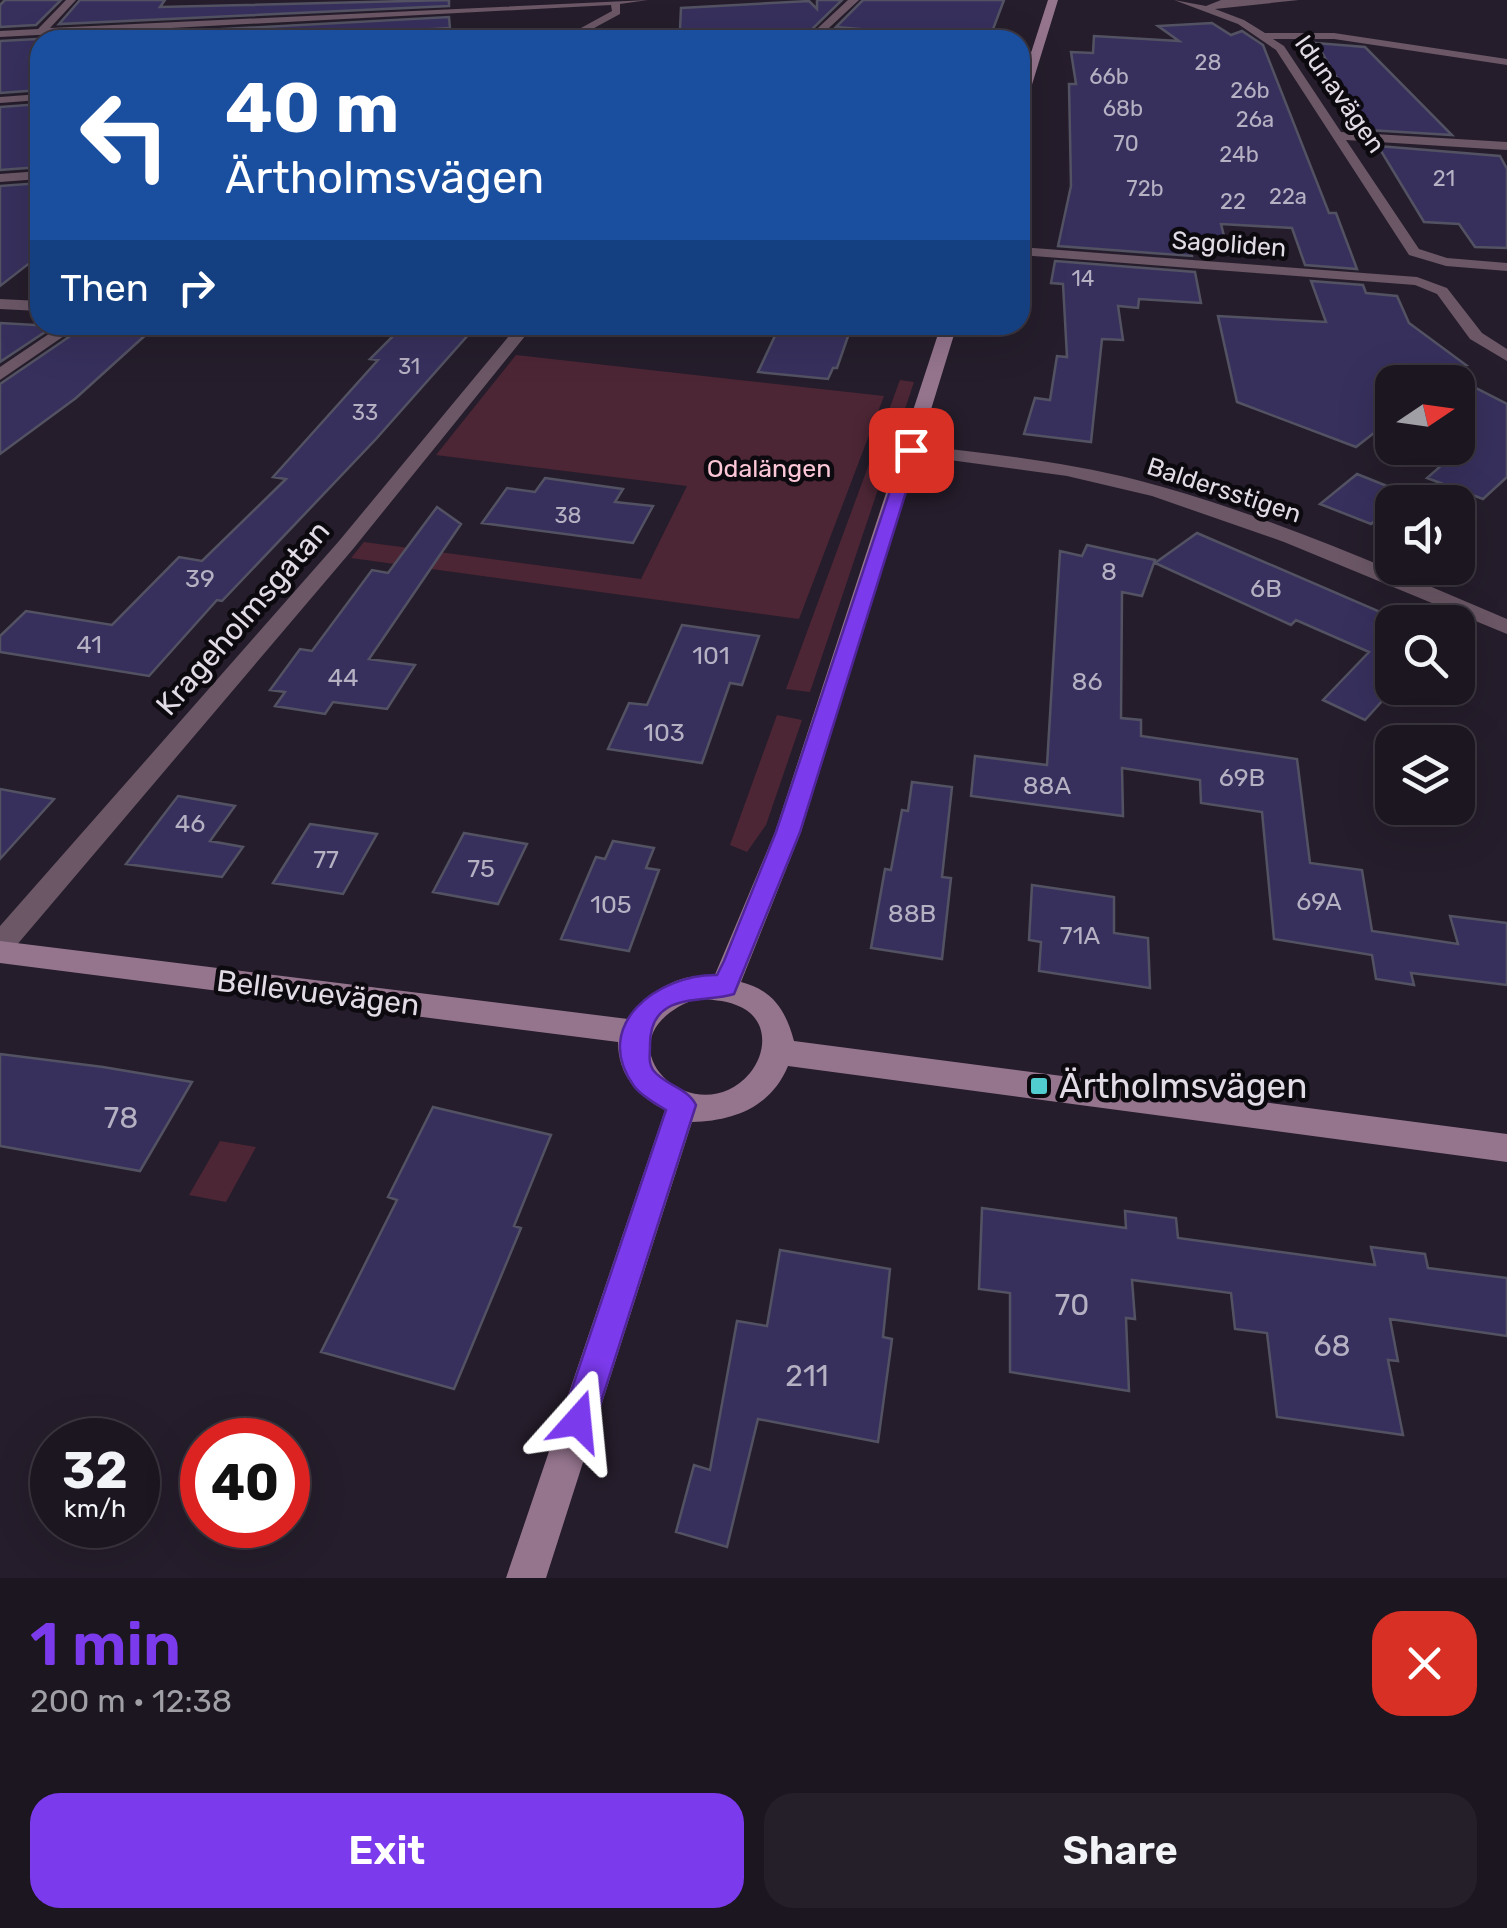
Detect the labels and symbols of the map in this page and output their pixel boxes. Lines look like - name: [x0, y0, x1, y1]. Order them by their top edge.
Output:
- street label: Idunavägen: [1289, 30, 1391, 158]
- house number: 28: [1195, 49, 1221, 76]
- house number: 66b: [1089, 63, 1129, 90]
- house number: 26b: [1230, 77, 1270, 104]
- house number: 68b: [1103, 95, 1143, 122]
- house number: 26a: [1236, 106, 1274, 133]
- house number: 70: [1113, 130, 1139, 157]
- house number: 24b: [1219, 141, 1259, 168]
- house number: 21: [1433, 165, 1455, 192]
- house number: 72b: [1126, 175, 1164, 202]
- house number: 22a: [1269, 183, 1307, 210]
- house number: 22: [1220, 188, 1246, 215]
- street label: Sagoliden: [1171, 226, 1287, 262]
- house number: 14: [1071, 265, 1095, 292]
- house number: 31: [398, 353, 420, 380]
- north arrow: [1375, 365, 1475, 465]
- house number: 33: [352, 399, 378, 426]
- pin: [869, 408, 954, 493]
- street label: Baldersstigen: [1143, 451, 1305, 529]
- park label: Odalängen: [707, 454, 831, 483]
- house number: 38: [554, 502, 582, 529]
- street label: Krageholmsgatan: [149, 513, 337, 723]
- house number: 8: [1101, 557, 1117, 586]
- house number: 39: [185, 564, 215, 593]
- house number: 6B: [1250, 574, 1282, 603]
- house number: 41: [76, 630, 102, 659]
- house number: 101: [692, 641, 730, 670]
- house number: 44: [327, 663, 359, 692]
- house number: 86: [1072, 667, 1102, 696]
- house number: 103: [643, 718, 685, 747]
- house number: 69B: [1219, 763, 1265, 792]
- house number: 88A: [1023, 771, 1072, 800]
- house number: 46: [175, 809, 205, 838]
- house number: 77: [313, 845, 339, 874]
- house number: 75: [467, 854, 495, 883]
- house number: 69A: [1296, 887, 1342, 916]
- house number: 105: [590, 890, 632, 919]
- house number: 88B: [888, 899, 936, 928]
- house number: 71A: [1060, 921, 1100, 950]
- street label: Bellevuevägen: [215, 963, 421, 1023]
- place label: Ärtholmsvägen: [1059, 1065, 1307, 1107]
- marker: Ärtholmsvägen: [1028, 1075, 1050, 1097]
- house number: 78: [104, 1100, 138, 1136]
- house number: 70: [1055, 1287, 1089, 1323]
- house number: 68: [1313, 1328, 1351, 1364]
- house number: 211: [785, 1358, 829, 1394]
- position arrow: [526, 1369, 630, 1473]
- speed limit sign: 40: [180, 1418, 310, 1548]

